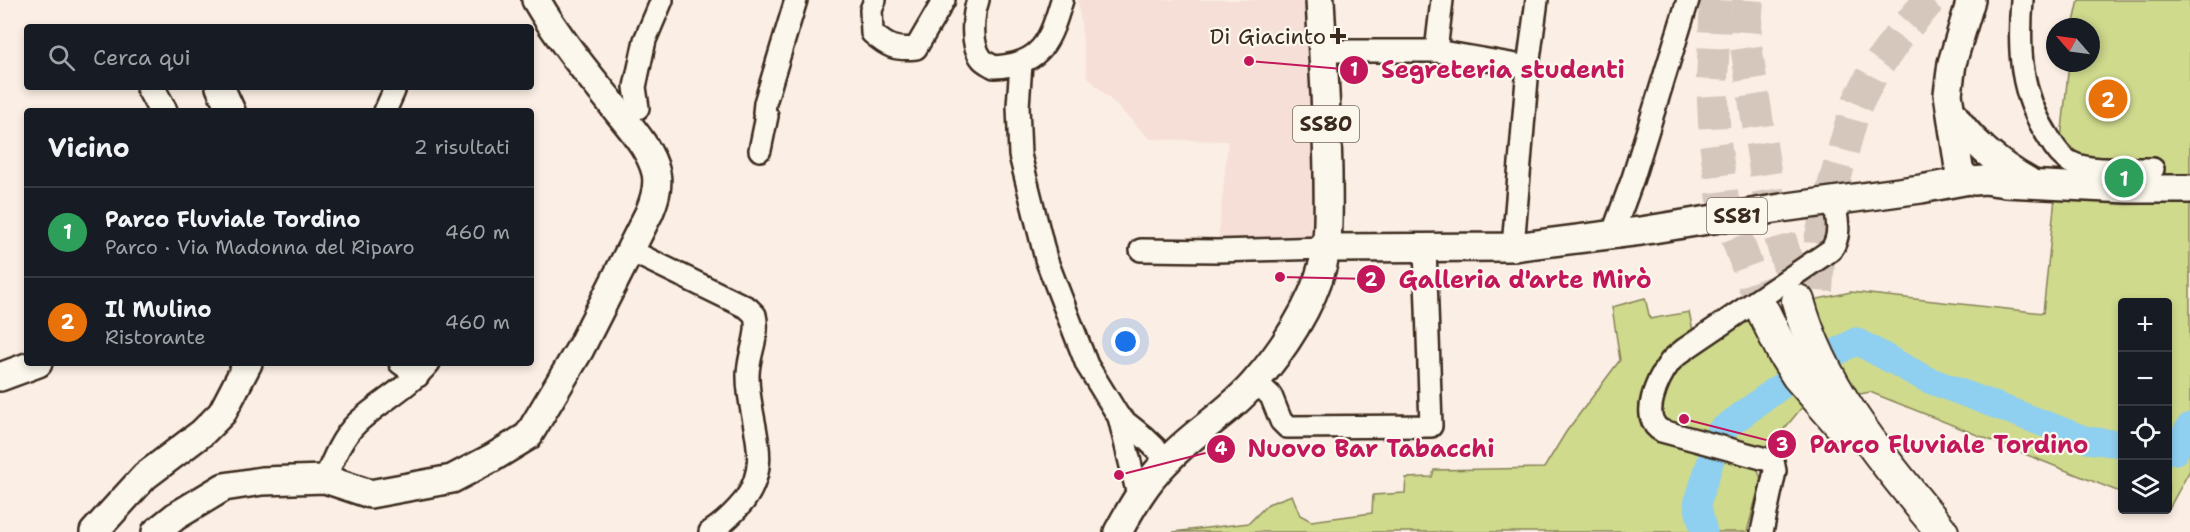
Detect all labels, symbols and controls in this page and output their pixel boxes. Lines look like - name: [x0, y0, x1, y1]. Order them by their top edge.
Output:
- north arrow: [2046, 18, 2100, 72]
- place label: Di Giacinto: [1210, 22, 1326, 51]
- search box: [24, 24, 534, 90]
- marker: Di Giacinto: [1331, 29, 1345, 43]
- icon: search: [45, 41, 78, 74]
- text: Cerca qui: [93, 43, 191, 72]
- callout: Segreteria studenti: [1339, 49, 1637, 91]
- text: Segreteria studenti: [1381, 54, 1625, 86]
- text: 1: [1350, 58, 1358, 82]
- pin: 2: [2088, 76, 2128, 122]
- road number: SS80: [1293, 106, 1359, 142]
- text: Vicino: [48, 130, 130, 165]
- text: 2 risultati: [414, 134, 510, 160]
- pin: 1: [2104, 156, 2144, 201]
- road number: SS81: [1707, 198, 1767, 234]
- text: Parco Fluviale Tordino: [105, 205, 361, 234]
- text: 1: [63, 219, 72, 245]
- text: 460 m: [445, 219, 510, 245]
- text: Parco · Via Madonna del Riparo: [105, 234, 415, 260]
- callout: Galleria d'arte Mirò: [1356, 258, 1664, 300]
- text: Galleria d'arte Mirò: [1398, 264, 1652, 296]
- text: 2: [1365, 268, 1378, 292]
- text: Il Mulino: [105, 295, 211, 324]
- map controls: [2118, 298, 2172, 514]
- button: +: [2118, 298, 2172, 352]
- text: 2: [61, 309, 75, 335]
- text: 460 m: [445, 309, 510, 335]
- text: Ristorante: [105, 324, 206, 350]
- your location: [1111, 327, 1140, 356]
- button: −: [2118, 352, 2172, 406]
- button: locate: [2118, 406, 2172, 460]
- callout: Parco Fluviale Tordino: [1767, 423, 2100, 465]
- callout: Nuovo Bar Tabacchi: [1206, 428, 1507, 470]
- text: Parco Fluviale Tordino: [1810, 429, 2088, 461]
- text: Nuovo Bar Tabacchi: [1247, 433, 1495, 465]
- text: 3: [1776, 433, 1788, 457]
- text: 4: [1215, 437, 1228, 461]
- button: layers: [2118, 460, 2172, 514]

